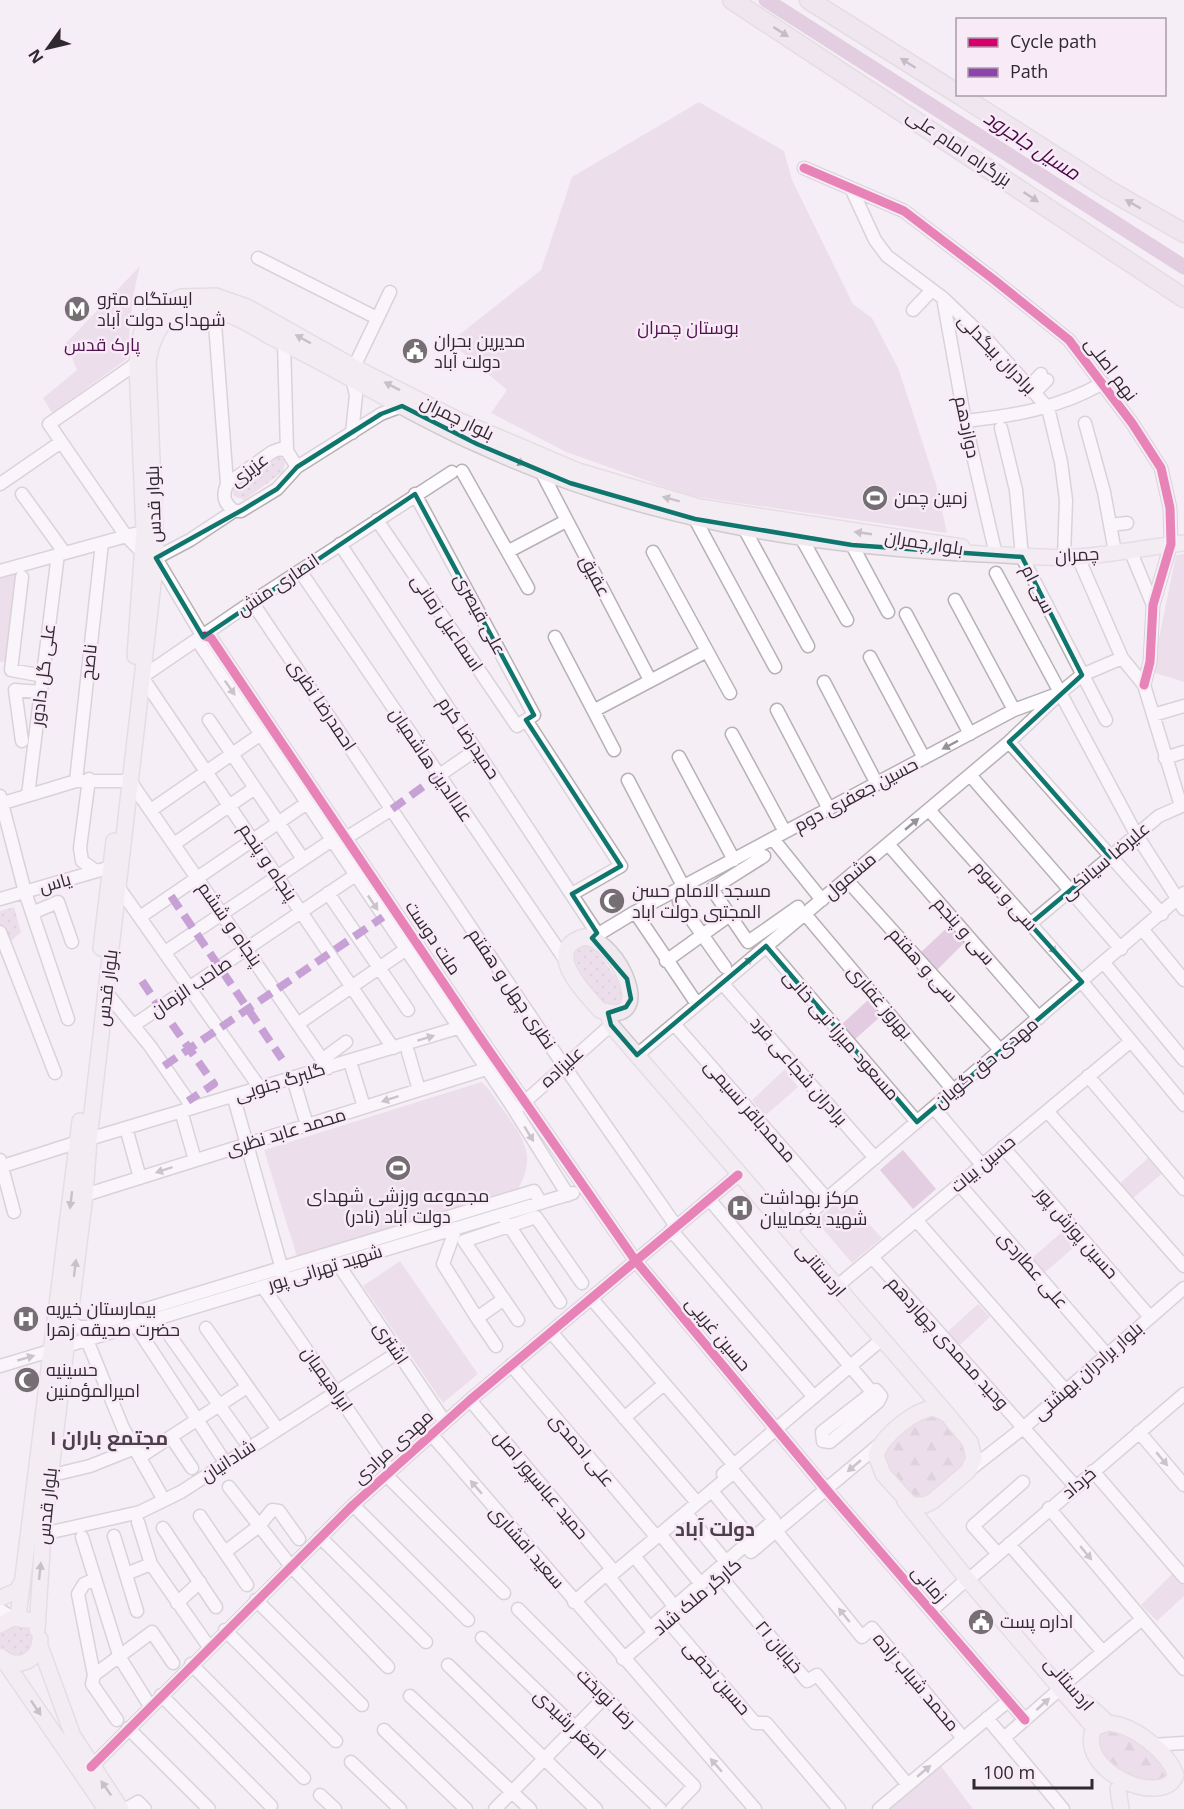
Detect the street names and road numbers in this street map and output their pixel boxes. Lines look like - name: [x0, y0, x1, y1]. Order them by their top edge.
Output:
- street label: بزرگراه امام علی: [902, 103, 1017, 192]
- street label: برادران بیگدلی: [953, 308, 1042, 399]
- street label: نهم اصلی: [1079, 332, 1144, 406]
- street label: بلوار چمران: [416, 389, 498, 446]
- street label: دوازدهم: [949, 394, 986, 460]
- street label: عزیزی: [224, 447, 273, 492]
- street label: بلوار قدس: [140, 465, 166, 543]
- street label: بلوار چمران: [883, 524, 965, 561]
- street label: چمران: [1054, 541, 1100, 568]
- street label: انصاری منش: [231, 548, 324, 621]
- street label: عقیق: [574, 551, 617, 601]
- street label: سی ام: [1016, 560, 1061, 617]
- street label: علی قیصری: [449, 568, 512, 659]
- street label: اسماعیل زمانی: [406, 569, 489, 676]
- street label: علی گل دادور: [24, 622, 60, 728]
- street label: ناصح: [74, 643, 103, 681]
- street label: احمدرضا نظری: [283, 654, 362, 755]
- street label: حمیدرضا کرم: [433, 692, 506, 784]
- street label: علاالدین هاشمیان: [385, 702, 479, 826]
- street label: حسین جعفری دوم: [789, 751, 922, 838]
- street label: علیرضا سیانکی: [1055, 816, 1154, 905]
- street label: پنجاه و پنجم: [233, 818, 304, 906]
- street label: مشمول: [818, 846, 881, 904]
- street label: سی و سوم: [967, 855, 1044, 936]
- street label: یاس: [36, 866, 74, 898]
- street label: پنجاه و ششم: [192, 876, 269, 971]
- street label: سی و پنجم: [928, 891, 1001, 970]
- street label: ملت دوست: [400, 896, 467, 979]
- street label: سی و هفتم: [883, 922, 964, 1008]
- street label: نظری چهل و هفتم: [463, 923, 562, 1054]
- street label: بلوار قدس: [89, 948, 123, 1028]
- street label: صاحب الزمان: [145, 950, 236, 1022]
- street label: بهروز غفاری: [843, 959, 919, 1043]
- street label: مسعود میرزا نبی خانی: [778, 964, 905, 1105]
- street label: برادران شجاعی فرد: [746, 1011, 854, 1130]
- street label: مهدی حق گویان: [928, 1011, 1043, 1114]
- street label: علیزاده: [534, 1040, 588, 1092]
- street label: محمدباقر نسیمی: [699, 1054, 802, 1167]
- street label: گلبرگ جنوبی: [231, 1056, 328, 1106]
- street label: محمد عابد نظری: [223, 1101, 348, 1161]
- street label: حسین بیات: [945, 1129, 1020, 1197]
- street label: حسین پوزش پور: [1030, 1181, 1124, 1284]
- street label: علی عطاردی: [993, 1225, 1074, 1313]
- street label: اردستانی: [792, 1237, 852, 1302]
- street label: شهید تهرانی پور: [264, 1238, 385, 1297]
- street label: وحید محمدی چهاردهم: [882, 1271, 1015, 1415]
- street label: حسین غریبی: [681, 1291, 757, 1376]
- street label: اشتری: [369, 1316, 415, 1368]
- street label: بلوار برادران بهشتی: [1027, 1316, 1147, 1425]
- street label: ابراهیمیان: [297, 1341, 359, 1416]
- street label: مهدی مرادی: [347, 1404, 438, 1489]
- street label: علی احمدی: [545, 1407, 621, 1491]
- street label: حمید عباسپور اصل: [489, 1425, 594, 1544]
- street label: شادانیان: [195, 1433, 260, 1487]
- street label: خرداد: [1056, 1461, 1100, 1504]
- street label: بلوار قدس: [30, 1466, 62, 1546]
- street label: سعید افشاری: [485, 1499, 571, 1593]
- street label: کارگر ملک شاد: [647, 1552, 746, 1640]
- street label: زمانی: [907, 1559, 953, 1607]
- street label: خیابان ۲۱: [751, 1615, 809, 1678]
- street label: محمد شباب زاده: [868, 1627, 965, 1736]
- street label: حسین نجفی: [679, 1635, 757, 1720]
- street label: اردستانی: [1040, 1651, 1100, 1716]
- street label: رضا نوبخت: [572, 1662, 642, 1732]
- street label: اصغر رشیدی: [529, 1683, 612, 1764]

